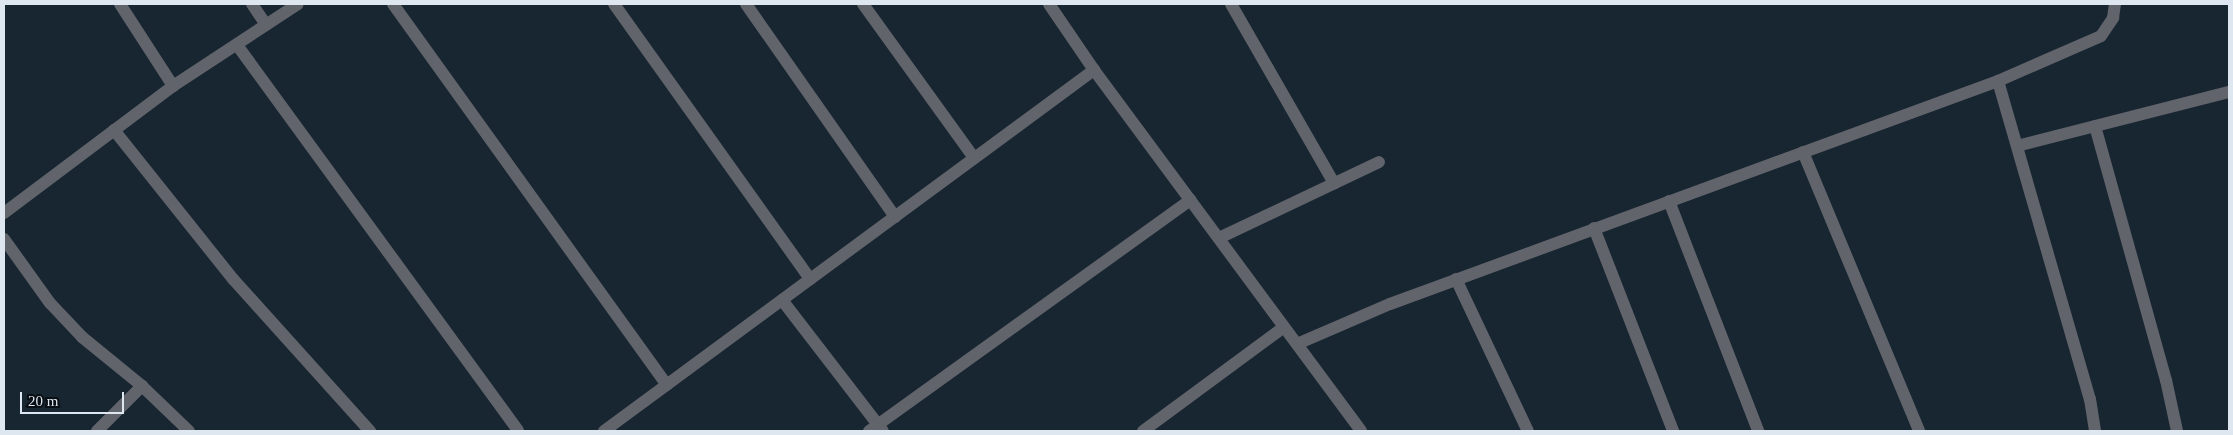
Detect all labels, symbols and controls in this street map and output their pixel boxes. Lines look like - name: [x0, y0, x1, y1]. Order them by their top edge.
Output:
- scale bar: [22, 382, 126, 414]
- text: 20 m: [28, 393, 58, 409]

